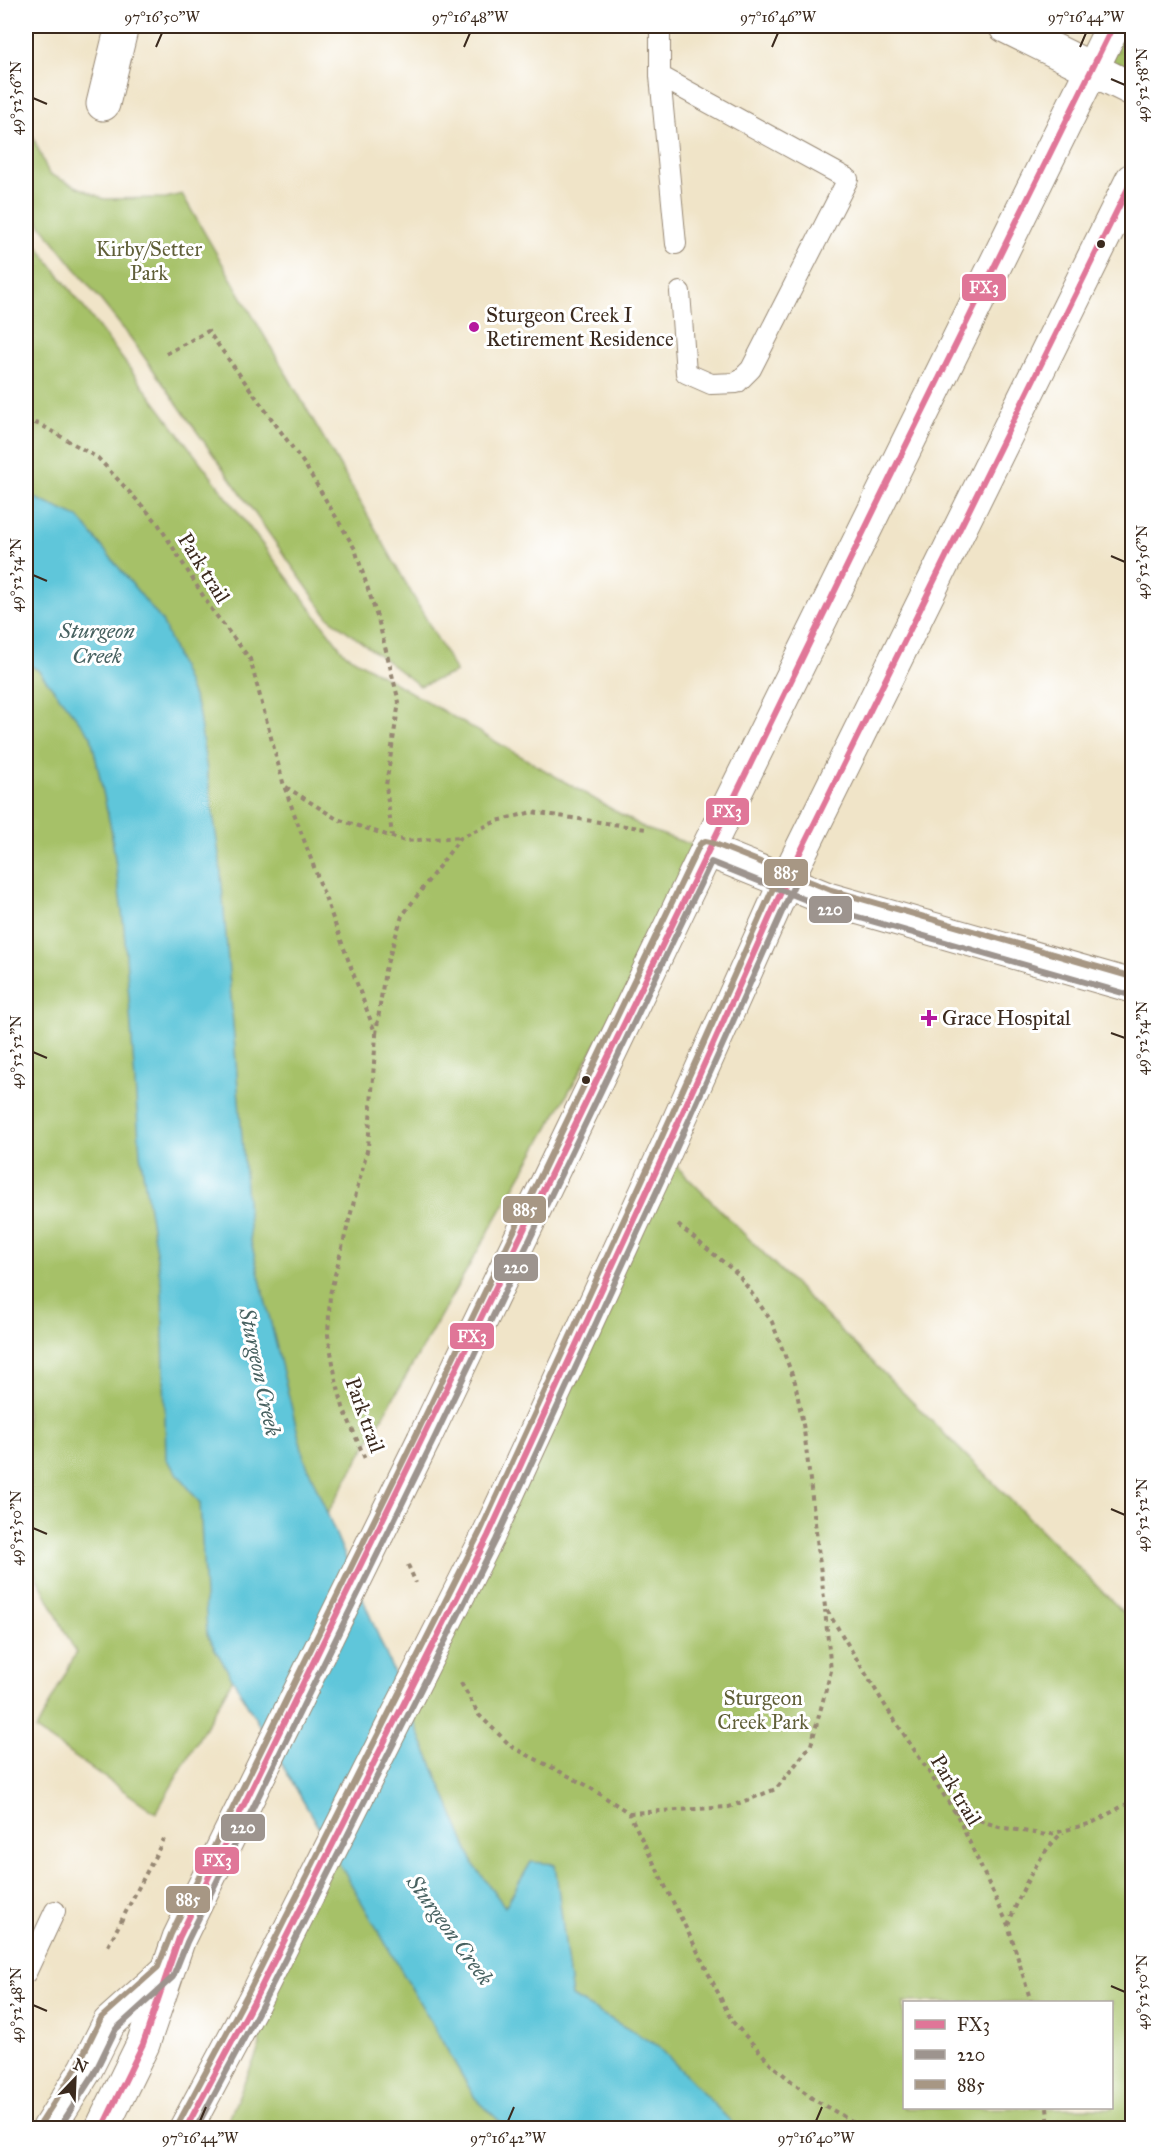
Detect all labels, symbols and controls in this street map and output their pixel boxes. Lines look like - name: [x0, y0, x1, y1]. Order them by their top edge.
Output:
- text: 97°16'50"W: [124, 8, 201, 26]
- text: 97°16'48"W: [432, 8, 509, 26]
- text: 97°16'46"W: [740, 8, 817, 26]
- text: 97°16'44"W: [1048, 8, 1125, 26]
- text: 49°52'58"N: [1133, 47, 1151, 122]
- text: 49°52'56"N: [7, 61, 25, 135]
- park label: Kirby/Setter Park: [96, 236, 202, 286]
- unlabelled marker: [1095, 238, 1107, 250]
- line badge: FX3: [961, 273, 1007, 302]
- text: FX3: [969, 278, 999, 298]
- place label: Sturgeon Creek I Retirement Residence: [486, 302, 674, 352]
- marker: Sturgeon Creek I Retirement Residence: [467, 320, 481, 334]
- text: 49°52'56"N: [1133, 525, 1151, 599]
- street label: Park trail: [172, 528, 236, 608]
- text: 49°52'54"N: [7, 537, 25, 612]
- water label: Sturgeon Creek: [58, 617, 135, 669]
- line badge: FX3: [705, 797, 750, 826]
- text: FX3: [712, 802, 742, 822]
- line badge: 885: [763, 858, 809, 887]
- text: 885: [774, 863, 799, 882]
- line badge: 220: [808, 895, 853, 924]
- text: 220: [817, 900, 843, 919]
- text: 49°52'54"N: [1133, 1000, 1151, 1075]
- place label: Grace Hospital: [942, 1005, 1071, 1031]
- marker: Grace Hospital: [920, 1009, 938, 1027]
- text: 49°52'52"N: [7, 1015, 25, 1089]
- unlabelled marker: [580, 1074, 592, 1086]
- line badge: 885: [502, 1195, 547, 1224]
- text: 885: [513, 1200, 538, 1219]
- line badge: 220: [493, 1253, 539, 1282]
- text: 220: [503, 1258, 529, 1277]
- water label: Sturgeon Creek: [233, 1305, 287, 1439]
- line badge: FX3: [449, 1322, 495, 1350]
- text: FX3: [457, 1327, 487, 1347]
- street label: Park trail: [339, 1374, 391, 1456]
- text: 49°52'52"N: [1133, 1478, 1151, 1552]
- text: 49°52'50"N: [7, 1490, 25, 1566]
- park label: Sturgeon Creek Park: [717, 1685, 809, 1735]
- street label: Park trail: [925, 1750, 987, 1830]
- line badge: 220: [220, 1813, 266, 1842]
- text: 220: [230, 1818, 256, 1837]
- line badge: FX3: [194, 1846, 240, 1875]
- text: FX3: [202, 1851, 232, 1871]
- water label: Sturgeon Creek: [400, 1869, 499, 1991]
- line badge: 885: [165, 1885, 211, 1914]
- text: 885: [176, 1890, 201, 1909]
- text: 49°52'50"N: [1133, 1954, 1151, 2030]
- text: 49°52'48"N: [7, 1967, 25, 2043]
- legend: [903, 2001, 1113, 2109]
- text: FX3: [957, 2014, 990, 2036]
- text: 220: [957, 2044, 985, 2066]
- north arrow: [45, 2049, 105, 2109]
- text: N: [71, 2054, 91, 2077]
- text: 885: [957, 2074, 985, 2096]
- text: 97°16'44"W: [162, 2129, 239, 2147]
- text: 97°16'42"W: [470, 2129, 547, 2147]
- text: 97°16'40"W: [777, 2129, 855, 2147]

